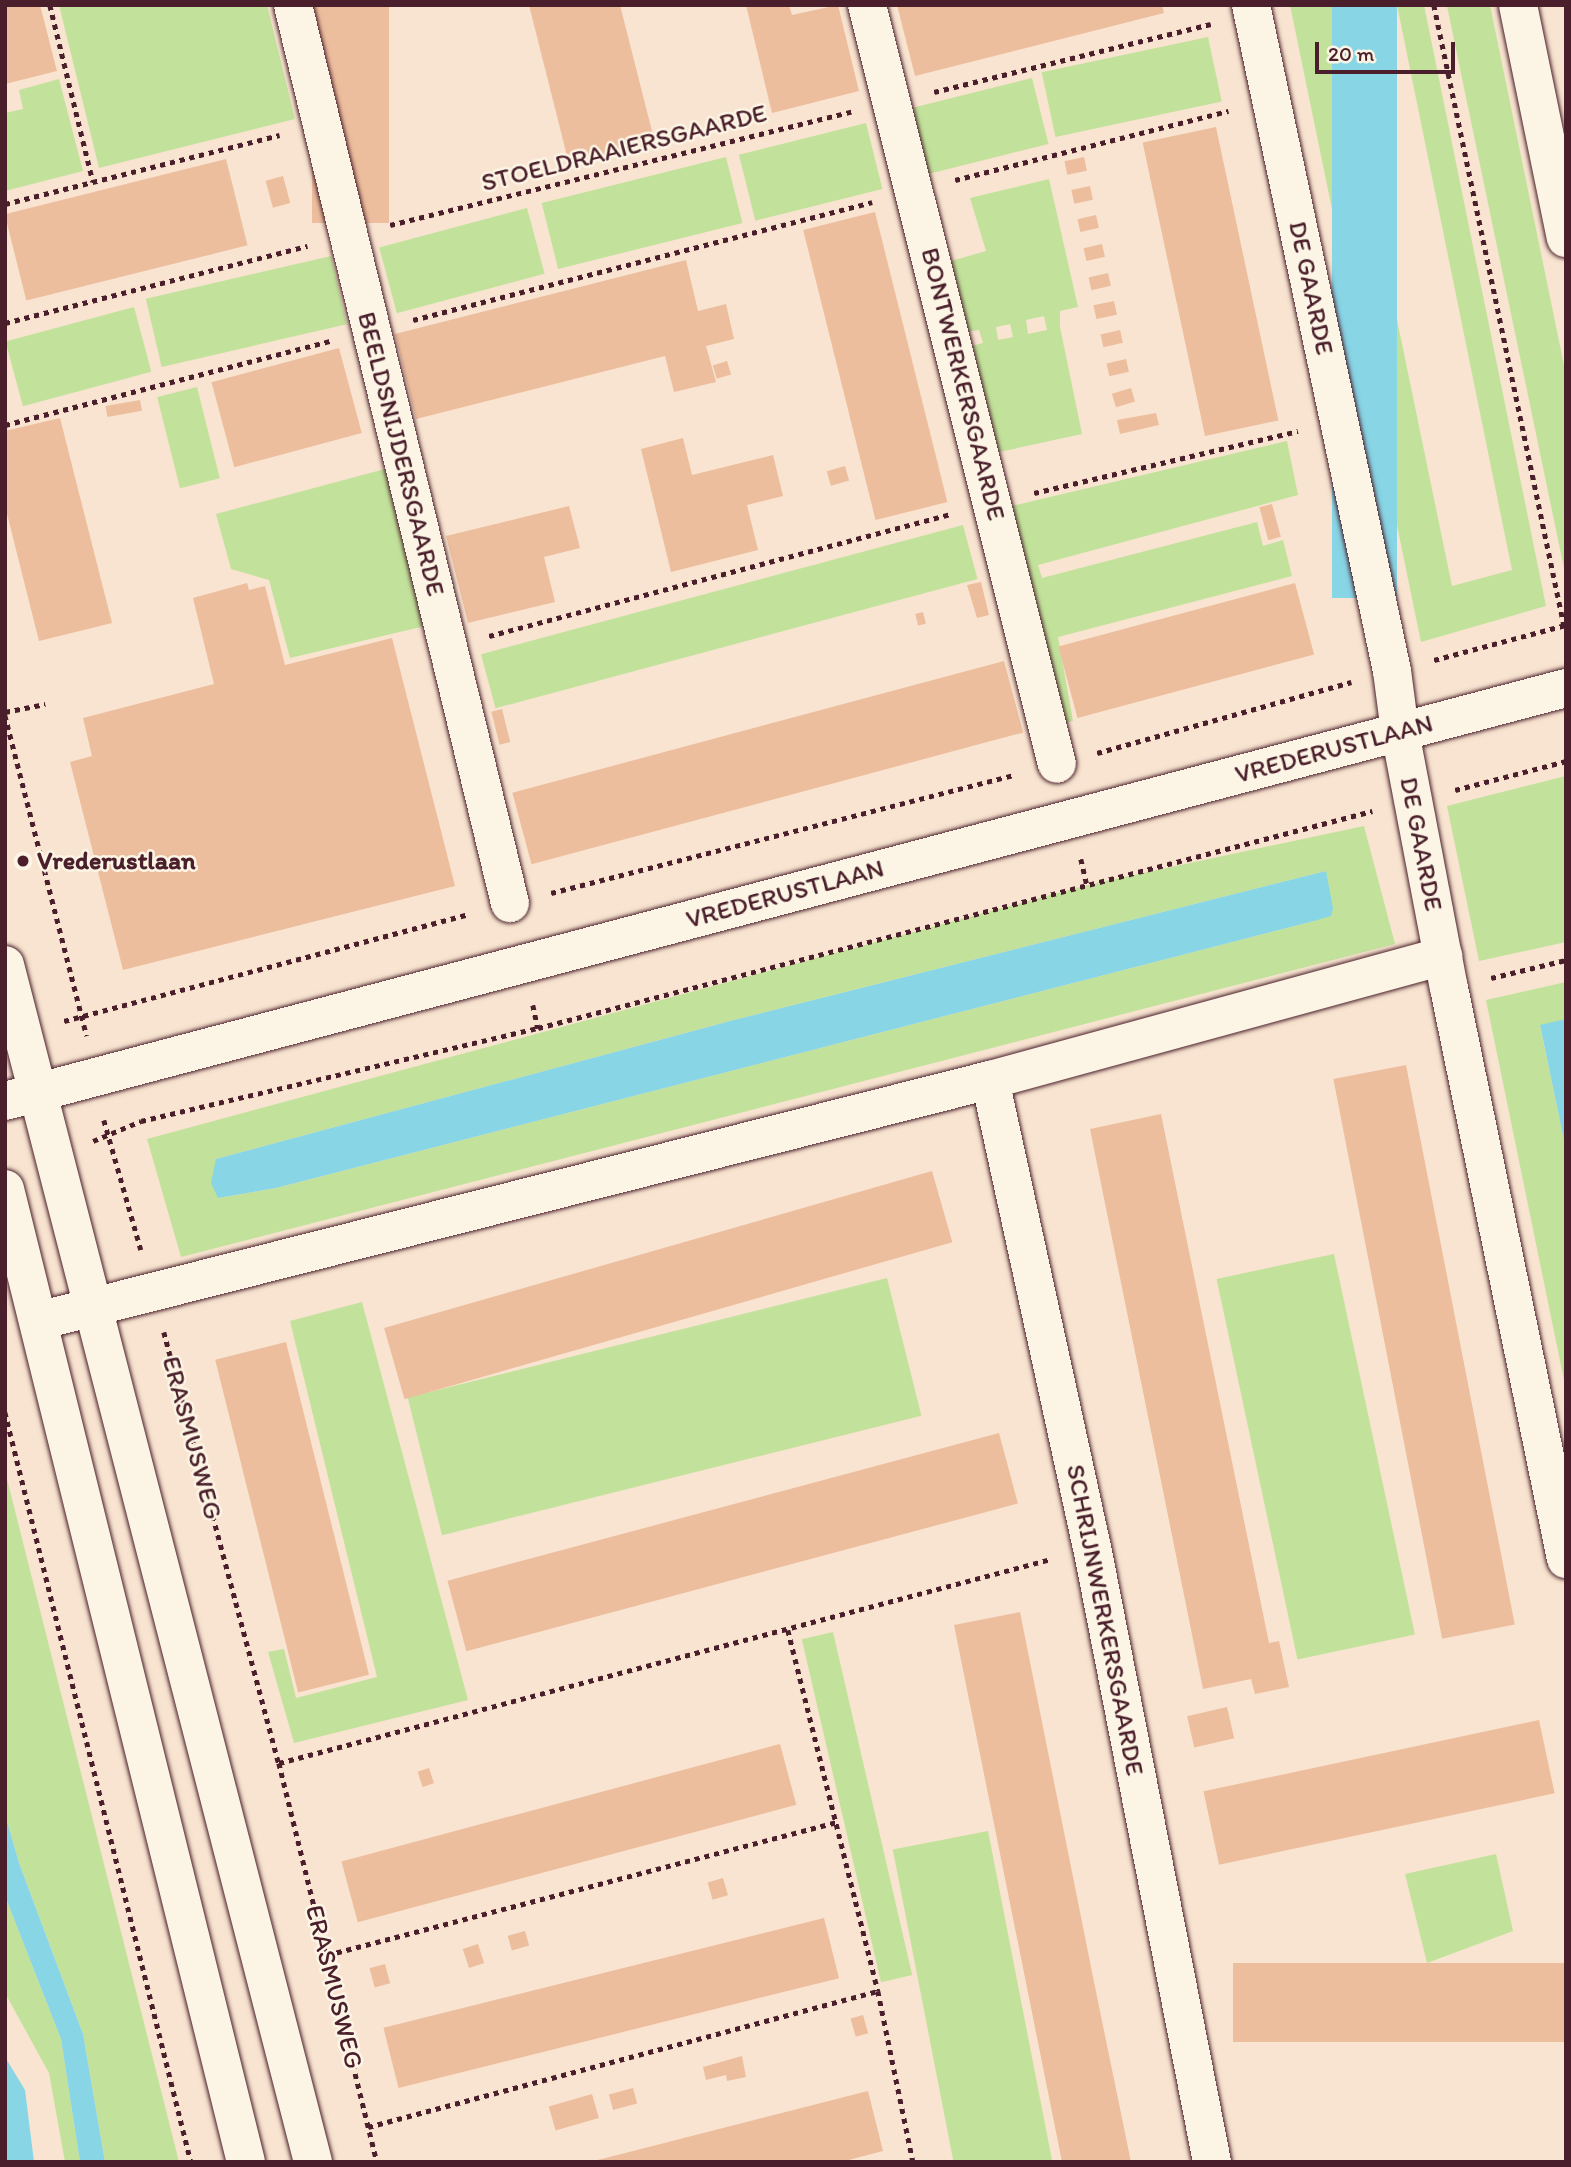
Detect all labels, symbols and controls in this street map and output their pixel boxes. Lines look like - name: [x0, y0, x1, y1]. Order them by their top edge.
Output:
- scale bar: [1319, 28, 1459, 72]
- text: 20 m: [1328, 41, 1374, 66]
- street label: STOELDRAAIERSGAARDE: [478, 97, 770, 199]
- street label: DE GAARDE: [1282, 218, 1340, 358]
- street label: BONTWERKERSGAARDE: [914, 244, 1012, 524]
- street label: BEELDSNIJDERSGAARDE: [351, 309, 451, 599]
- street label: VREDERUSTLAAN: [1232, 708, 1436, 790]
- street label: DE GAARDE: [1393, 774, 1449, 914]
- place label: Vrederustlaan: [37, 845, 196, 877]
- marker: Vrederustlaan: [15, 853, 31, 869]
- street label: VREDERUSTLAAN: [683, 853, 887, 935]
- street label: ERASMUSWEG: [155, 1353, 229, 1523]
- street label: SCHRIJNWERKERSGAARDE: [1060, 1462, 1150, 1778]
- street label: ERASMUSWEG: [299, 1902, 369, 2072]

